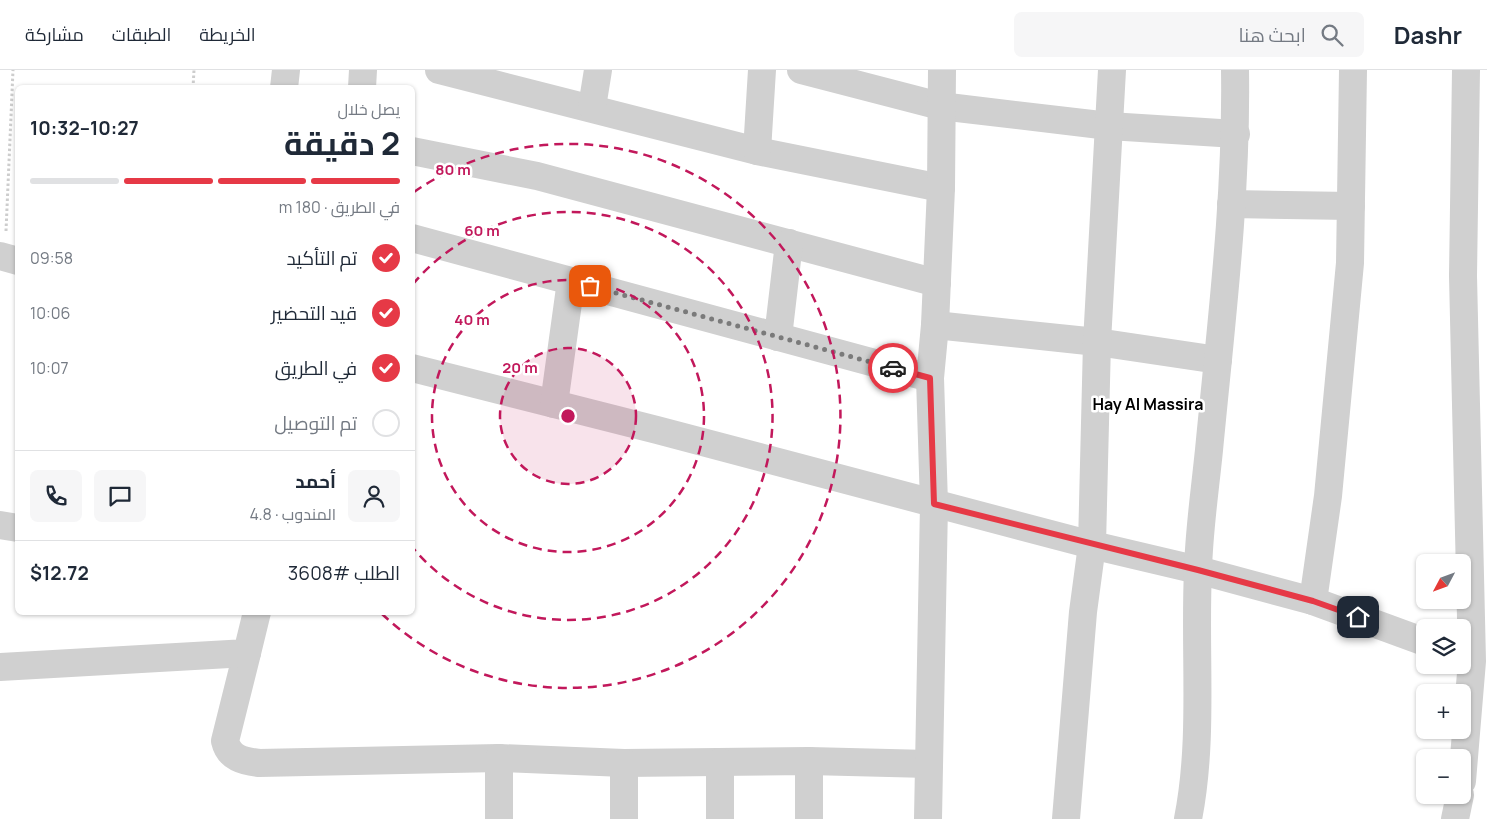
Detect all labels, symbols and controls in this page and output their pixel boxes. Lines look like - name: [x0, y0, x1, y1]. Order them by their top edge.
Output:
- search box: [1014, 12, 1364, 57]
- text: Dashr: [1394, 18, 1462, 51]
- icon: search: [1318, 21, 1346, 49]
- text: مشاركة: [25, 22, 84, 46]
- text: الطبقات: [112, 22, 171, 46]
- text: الخريطة: [199, 22, 256, 46]
- text: ابحث هنا: [1238, 22, 1306, 48]
- text: يصل خلال: [337, 98, 400, 120]
- text: 10:27–10:32: [30, 115, 139, 141]
- text: 2 دقيقة: [284, 121, 400, 165]
- text: 80 m: [435, 159, 471, 180]
- text: في الطريق · 180 m: [279, 196, 400, 218]
- text: 60 m: [464, 220, 500, 241]
- icon: check: [372, 244, 400, 272]
- text: تم التأكيد: [286, 245, 357, 271]
- text: 09:58: [30, 247, 73, 269]
- pin: [569, 265, 611, 307]
- icon: bag: [576, 272, 604, 300]
- icon: check: [372, 299, 400, 327]
- text: قيد التحضير: [271, 300, 357, 326]
- text: 10:06: [30, 302, 70, 324]
- text: 40 m: [454, 309, 490, 330]
- courier: [868, 343, 918, 393]
- icon: check: [372, 354, 400, 382]
- icon: car: [879, 354, 907, 382]
- text: في الطريق: [275, 355, 357, 381]
- text: 10:07: [30, 357, 69, 379]
- text: 20 m: [502, 357, 538, 378]
- district label: Hay Al Massira: [1093, 393, 1203, 415]
- centre of rings: [559, 407, 577, 425]
- text: تم التوصيل: [274, 410, 357, 436]
- text: أحمد: [295, 468, 336, 494]
- button: phone: [30, 470, 82, 522]
- button: chat: [94, 470, 146, 522]
- button: person: [348, 470, 400, 522]
- text: المندوب · 4.8: [249, 503, 336, 525]
- north arrow: [1416, 554, 1471, 609]
- map controls: [1416, 554, 1471, 804]
- text: $12.72: [30, 560, 89, 586]
- text: الطلب #3608: [288, 560, 400, 586]
- pin: [1337, 596, 1379, 638]
- icon: home: [1344, 603, 1372, 631]
- button: layers: [1416, 619, 1471, 674]
- button: +: [1416, 684, 1471, 739]
- button: −: [1416, 749, 1471, 804]

